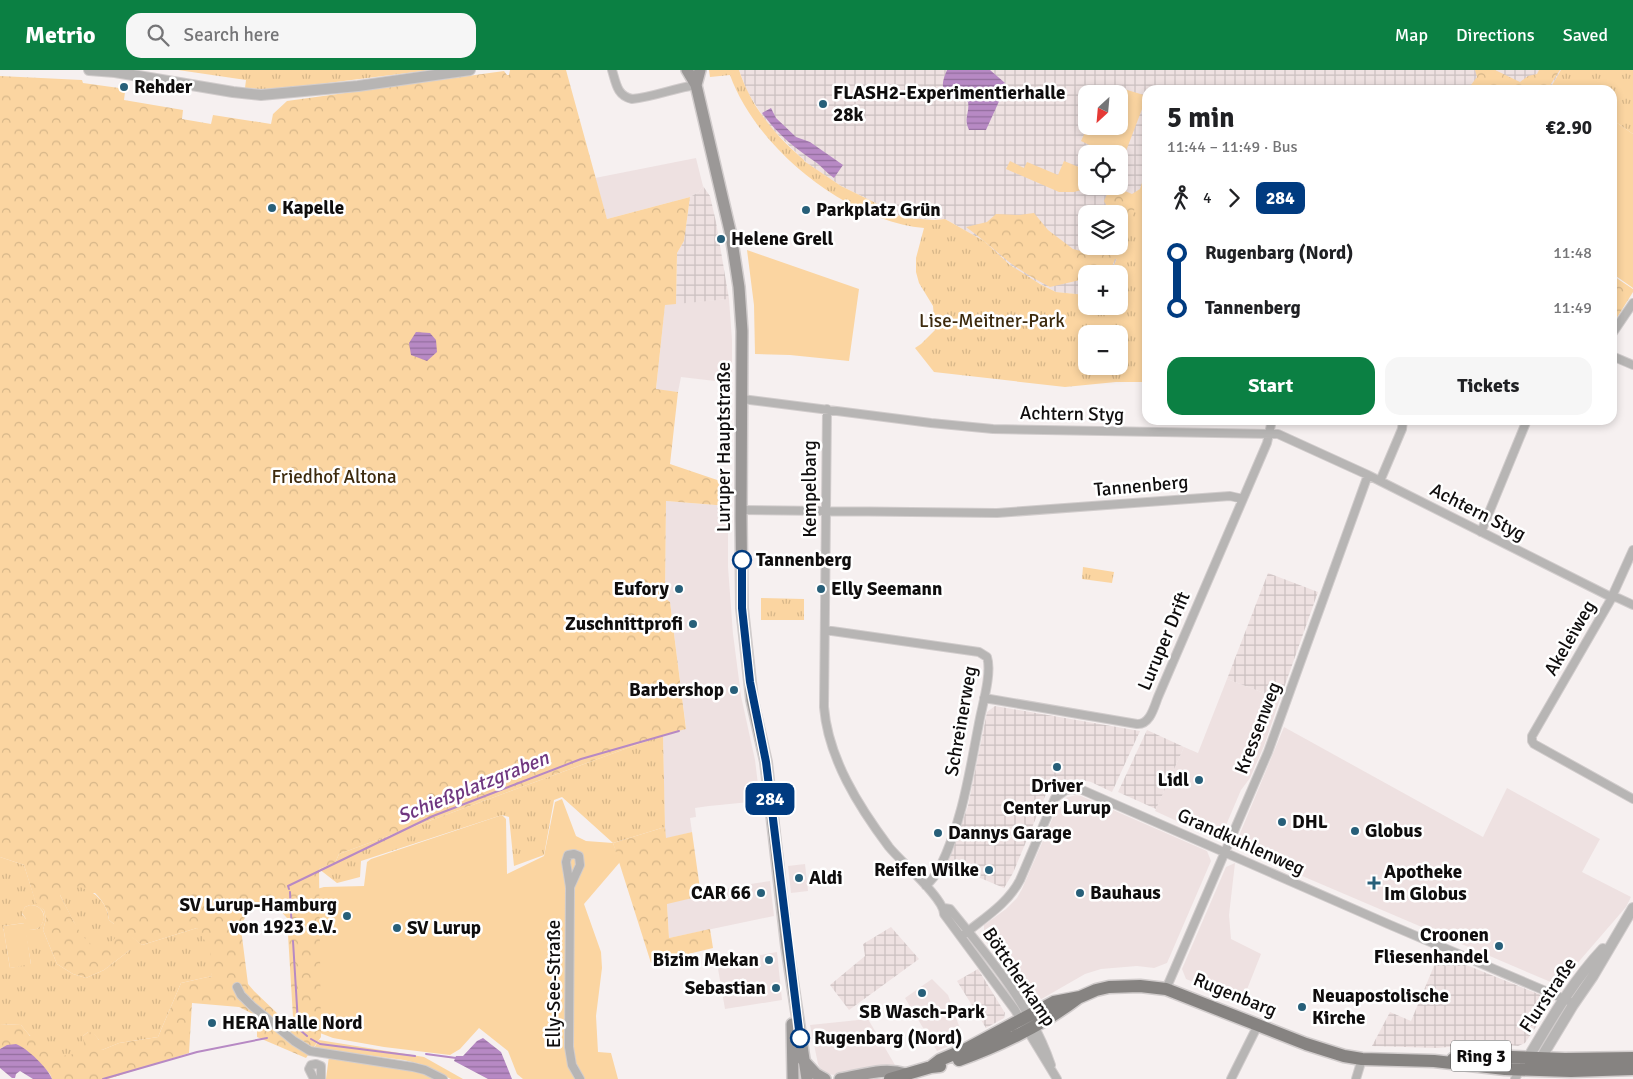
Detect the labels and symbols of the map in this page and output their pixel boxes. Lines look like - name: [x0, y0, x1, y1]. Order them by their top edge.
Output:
- place label: Rehder: [134, 75, 193, 99]
- marker: Rehder: [118, 81, 130, 93]
- place label: FLASH2-Experimentierhalle 28k: [833, 81, 1065, 127]
- north arrow: [1078, 85, 1128, 135]
- marker: FLASH2-Experimentierhalle 28k: [817, 98, 829, 110]
- place label: Kapelle: [282, 196, 344, 220]
- place label: Parkplatz Grün: [816, 198, 941, 222]
- marker: Kapelle: [266, 202, 278, 214]
- marker: Parkplatz Grün: [800, 204, 812, 216]
- place label: Helene Grell: [731, 227, 834, 251]
- marker: Helene Grell: [715, 233, 727, 245]
- park label: Lise-Meitner-Park: [919, 309, 1065, 333]
- street label: Luruper Hauptstraße: [712, 362, 736, 532]
- street label: Achtern Styg: [1020, 401, 1124, 427]
- street label: Kempelbarg: [798, 440, 822, 538]
- park label: Friedhof Altona: [271, 465, 397, 489]
- street label: Tannenberg: [1093, 470, 1189, 502]
- street label: Achtern Styg: [1426, 478, 1530, 546]
- place label: Tannenberg: [756, 548, 852, 572]
- marker: Tannenberg: [732, 550, 752, 570]
- place label: Eufory: [614, 577, 670, 601]
- place label: Elly Seemann: [831, 577, 942, 601]
- marker: Eufory: [673, 583, 685, 595]
- marker: Elly Seemann: [815, 583, 827, 595]
- street label: Luruper Drift: [1132, 588, 1196, 694]
- street label: Akeleiweg: [1539, 596, 1601, 680]
- place label: Zuschnittprofi: [565, 612, 683, 636]
- marker: Zuschnittprofi: [687, 618, 699, 630]
- street label: Schreinerweg: [940, 664, 982, 778]
- place label: Barbershop: [629, 678, 724, 702]
- street label: Kressenweg: [1229, 679, 1287, 777]
- marker: Barbershop: [728, 684, 740, 696]
- water label: Schießplatzgraben: [394, 745, 553, 829]
- marker: Driver Center Lurup: [1051, 761, 1063, 773]
- place label: Lidl: [1157, 768, 1189, 792]
- place label: Driver Center Lurup: [1003, 774, 1111, 820]
- marker: Lidl: [1193, 774, 1205, 786]
- line badge: 284: [741, 783, 799, 815]
- street label: Grandkuhlenweg: [1174, 803, 1308, 881]
- place label: DHL: [1292, 810, 1328, 834]
- marker: DHL: [1276, 816, 1288, 828]
- place label: Globus: [1365, 819, 1422, 843]
- place label: Dannys Garage: [948, 821, 1072, 845]
- marker: Globus: [1349, 825, 1361, 837]
- marker: Dannys Garage: [932, 827, 944, 839]
- place label: Reifen Wilke: [874, 858, 979, 882]
- place label: Apotheke Im Globus: [1384, 860, 1467, 906]
- marker: Reifen Wilke: [983, 864, 995, 876]
- place label: Aldi: [809, 866, 843, 890]
- marker: Aldi: [793, 872, 805, 884]
- marker: Apotheke Im Globus: [1368, 877, 1380, 889]
- place label: CAR 66: [691, 881, 751, 905]
- place label: Bauhaus: [1090, 881, 1161, 905]
- marker: CAR 66: [755, 887, 767, 899]
- marker: Bauhaus: [1074, 887, 1086, 899]
- place label: SV Lurup-Hamburg von 1923 e.V.: [180, 893, 337, 939]
- marker: SV Lurup-Hamburg von 1923 e.V.: [341, 910, 353, 922]
- place label: SV Lurup: [407, 916, 481, 940]
- street label: Elly-See-Straße: [542, 920, 566, 1048]
- marker: SV Lurup: [391, 922, 403, 934]
- street label: Böttcherkamp: [977, 923, 1061, 1031]
- place label: Croonen Fliesenhandel: [1374, 923, 1489, 969]
- marker: Croonen Fliesenhandel: [1493, 940, 1505, 952]
- place label: Bizim Mekan: [653, 948, 759, 972]
- street label: Flurstraße: [1514, 953, 1582, 1037]
- marker: Bizim Mekan: [763, 954, 775, 966]
- street label: Rugenbarg: [1190, 967, 1280, 1023]
- place label: Sebastian: [685, 976, 766, 1000]
- marker: Sebastian: [770, 982, 782, 994]
- place label: Neuapostolische Kirche: [1312, 984, 1449, 1030]
- marker: SB Wasch-Park: [916, 987, 928, 999]
- place label: SB Wasch-Park: [859, 1000, 985, 1024]
- marker: Neuapostolische Kirche: [1296, 1001, 1308, 1013]
- place label: HERA Halle Nord: [222, 1011, 363, 1035]
- marker: HERA Halle Nord: [206, 1017, 218, 1029]
- place label: Rugenbarg (Nord): [814, 1026, 962, 1050]
- marker: Rugenbarg (Nord): [790, 1028, 810, 1048]
- road number: Ring 3: [1451, 1040, 1511, 1071]

